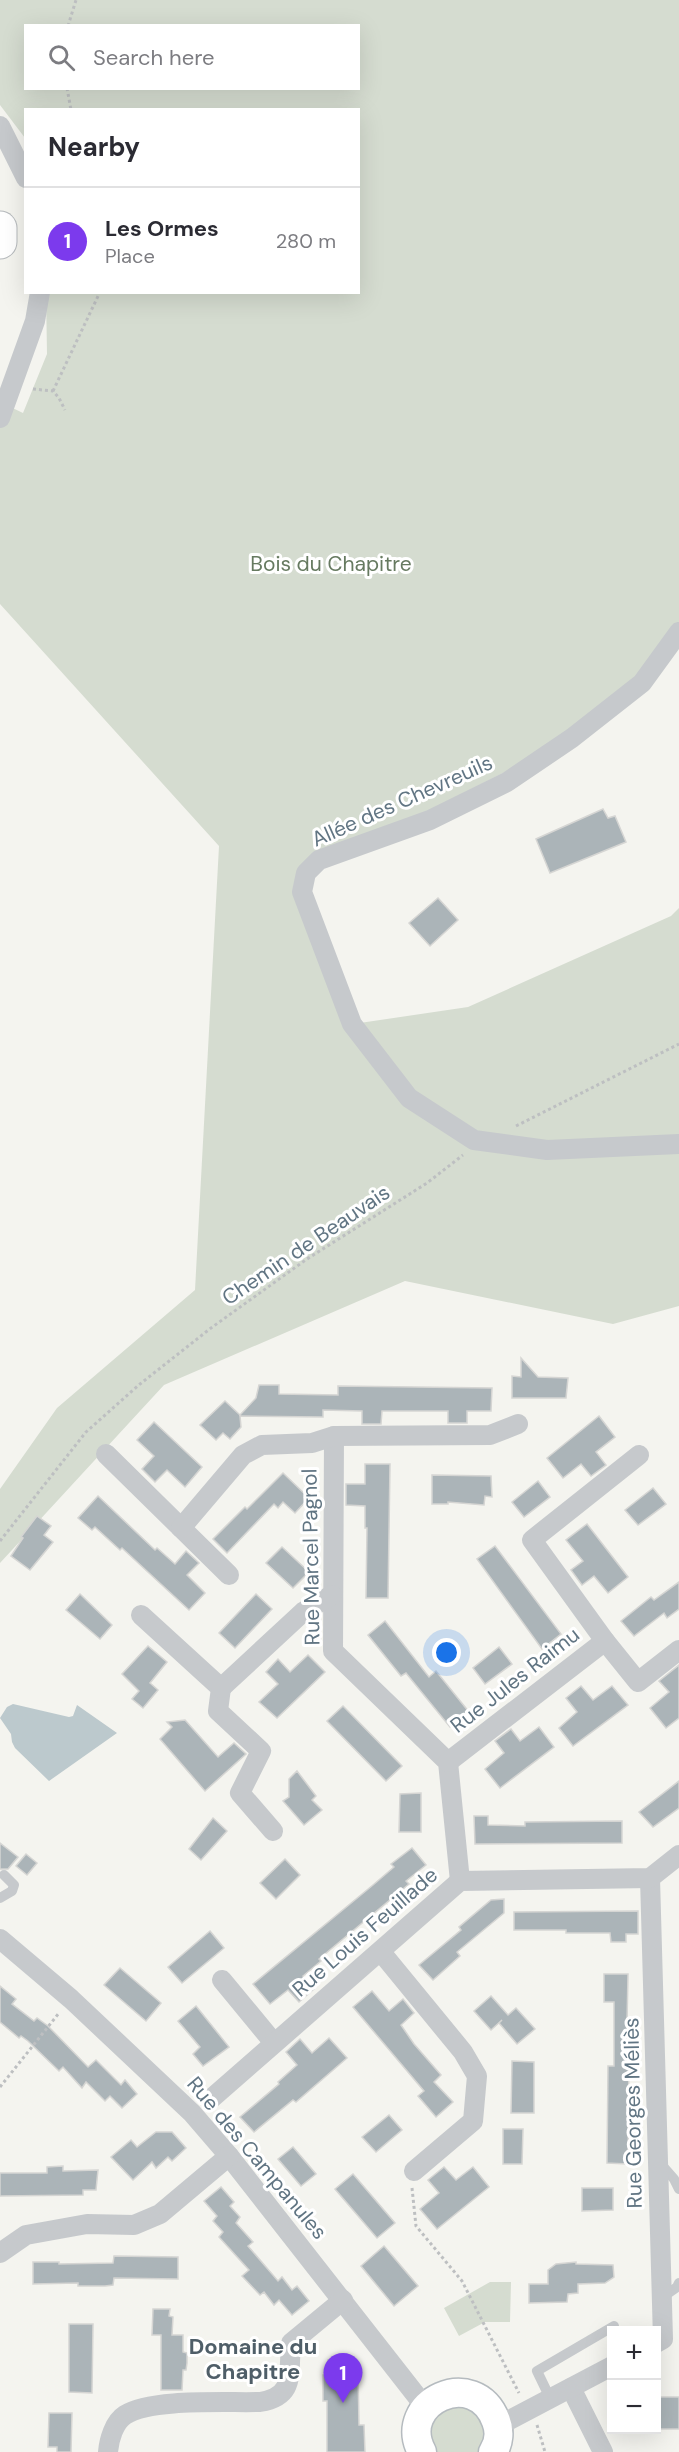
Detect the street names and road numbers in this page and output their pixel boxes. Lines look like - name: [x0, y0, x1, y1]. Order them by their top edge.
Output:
- street label: Allée des Chevreuils: [307, 748, 497, 854]
- street label: Chemin de Beauvais: [217, 1178, 395, 1312]
- street label: Rue Marcel Pagnol: [295, 1468, 327, 1646]
- street label: Rue Jules Raimu: [445, 1621, 585, 1739]
- street label: Rue Louis Feuillade: [286, 1861, 444, 2003]
- street label: Rue Georges Méliès: [617, 2017, 649, 2209]
- street label: Rue des Campanules: [181, 2071, 333, 2245]

